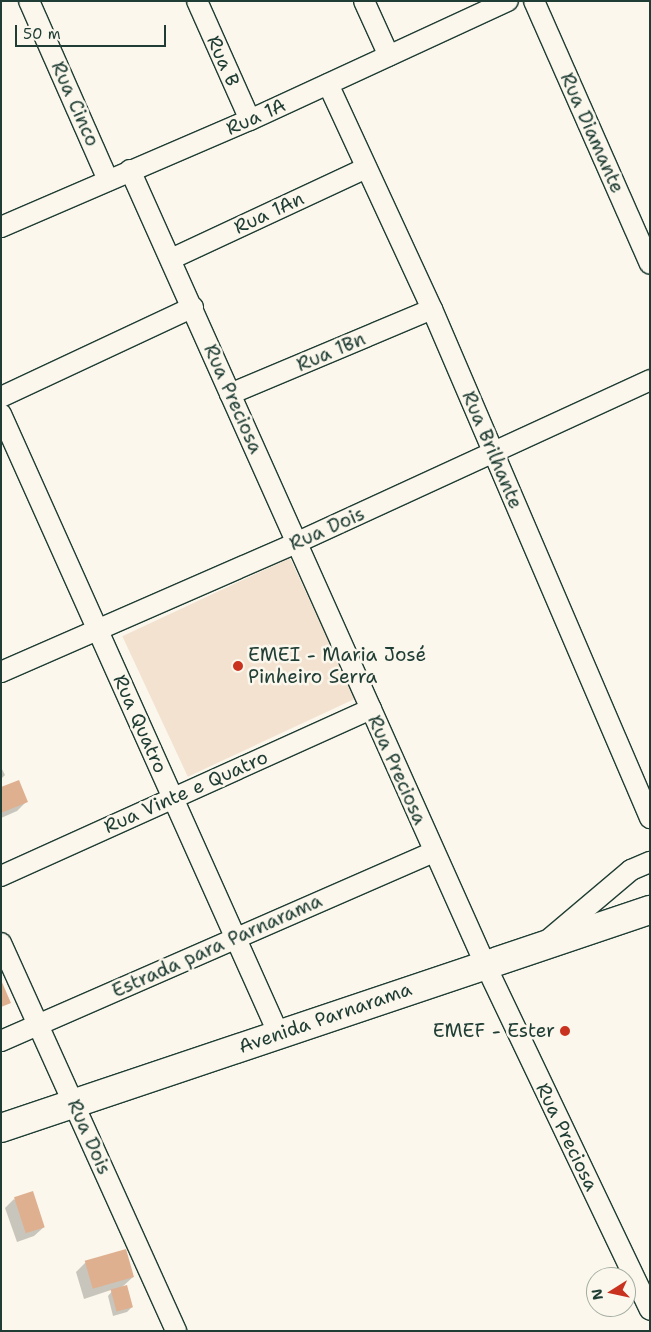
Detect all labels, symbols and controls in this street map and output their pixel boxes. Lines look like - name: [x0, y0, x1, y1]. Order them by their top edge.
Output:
- scale bar: [18, 15, 169, 47]
- text: 50 m: [23, 24, 61, 44]
- street label: Rua B: [202, 32, 244, 90]
- street label: Rua Cinco: [46, 58, 104, 150]
- street label: Rua Diamante: [555, 69, 629, 197]
- street label: Rua 1A: [223, 94, 289, 140]
- street label: Rua 1An: [230, 187, 308, 239]
- street label: Rua 1Bn: [293, 327, 369, 377]
- street label: Rua Preciosa: [199, 341, 267, 457]
- street label: Rua Brilhante: [457, 388, 527, 512]
- street label: Rua Dois: [286, 502, 368, 556]
- place label: EMEI - Maria José Pinheiro Serra: [248, 644, 426, 688]
- marker: EMEI - Maria José Pinheiro Serra: [232, 660, 244, 672]
- street label: Rua Quatro: [108, 671, 172, 777]
- street label: Rua Preciosa: [363, 712, 431, 828]
- street label: Rua Vinte e Quatro: [100, 746, 272, 838]
- street label: Estrada para Parnarama: [109, 889, 325, 1003]
- street label: Avenida Parnarama: [235, 978, 415, 1058]
- place label: EMEF - Ester: [433, 1020, 555, 1042]
- marker: EMEF - Ester: [559, 1025, 571, 1037]
- street label: Rua Preciosa: [531, 1079, 603, 1195]
- street label: Rua Dois: [62, 1096, 116, 1178]
- north arrow: [586, 1267, 636, 1317]
- text: N: [587, 1287, 607, 1301]

